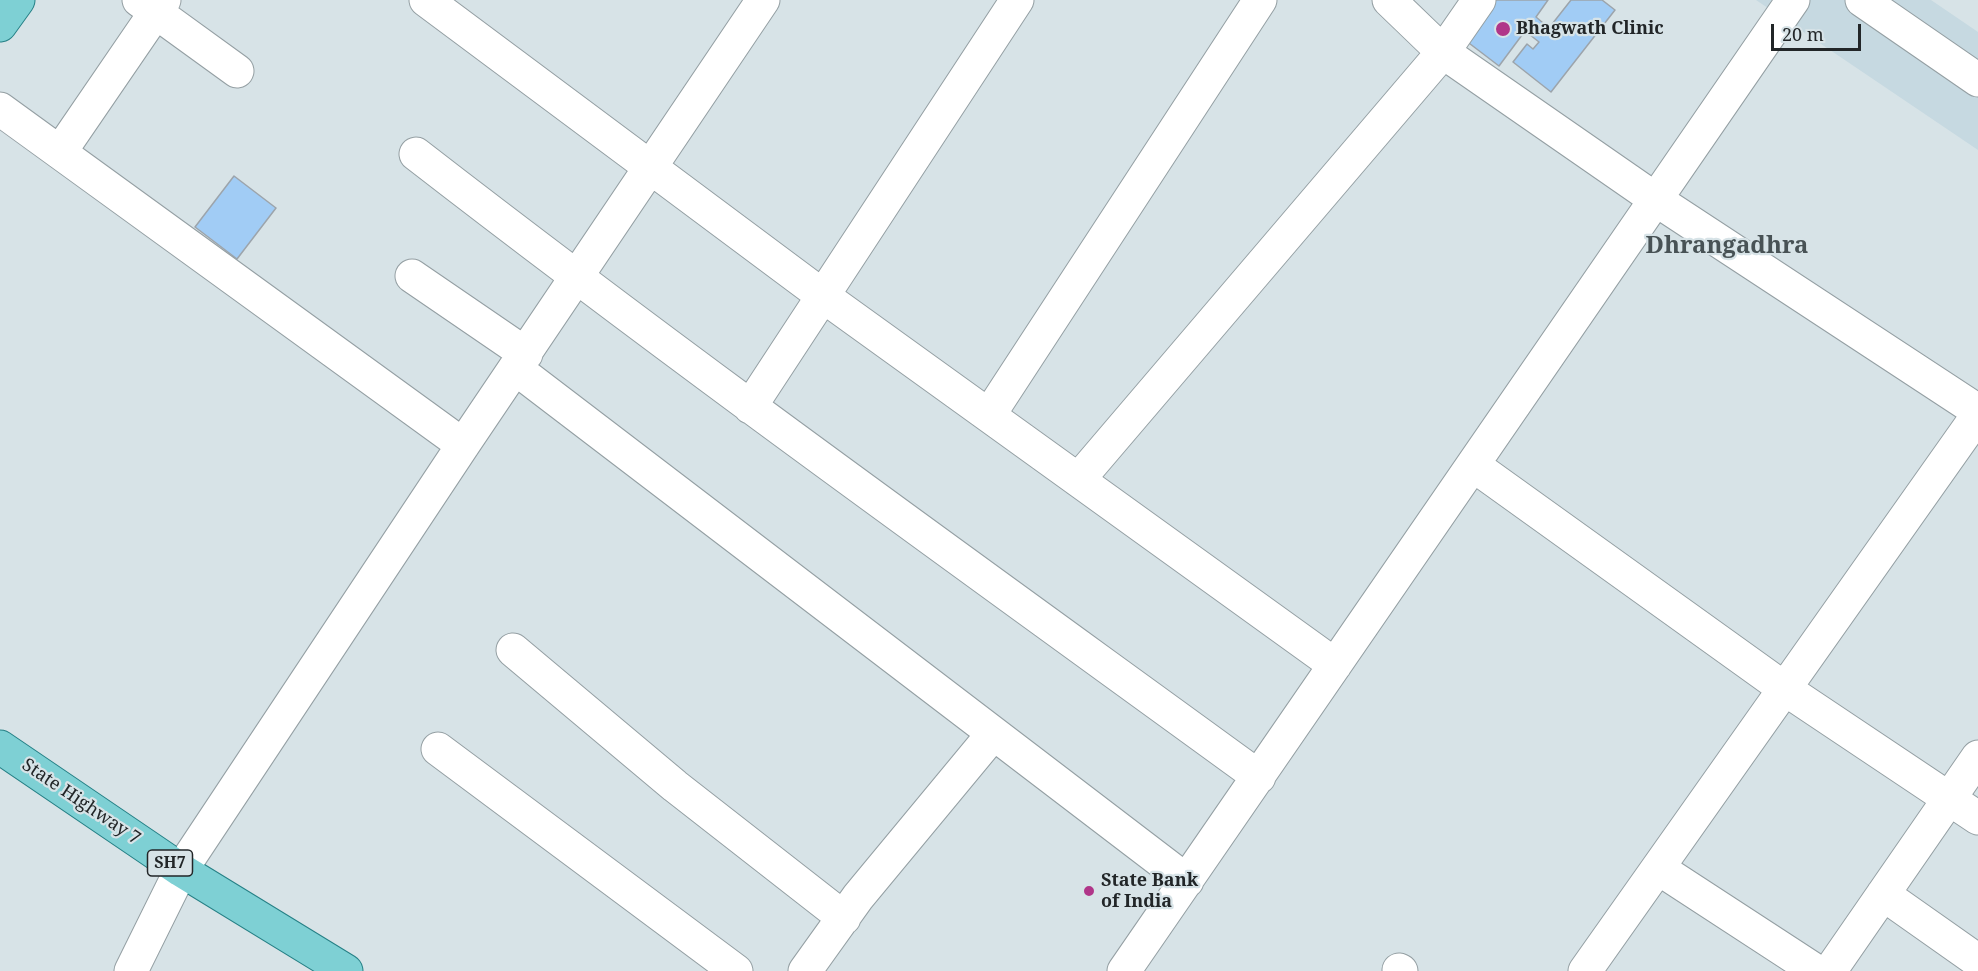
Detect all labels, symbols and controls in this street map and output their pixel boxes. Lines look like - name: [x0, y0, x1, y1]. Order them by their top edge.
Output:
- scale bar: [1774, 12, 1864, 50]
- place label: Bhagwath Clinic: [1516, 18, 1664, 40]
- marker: Bhagwath Clinic: [1494, 20, 1512, 38]
- text: 20 m: [1782, 22, 1824, 46]
- district label: Dhrangadhra: [1646, 232, 1808, 260]
- street label: State Highway 7: [18, 754, 144, 850]
- road number: SH7: [148, 850, 192, 876]
- place label: State Bank of India: [1101, 870, 1198, 912]
- marker: State Bank of India: [1082, 884, 1096, 898]

